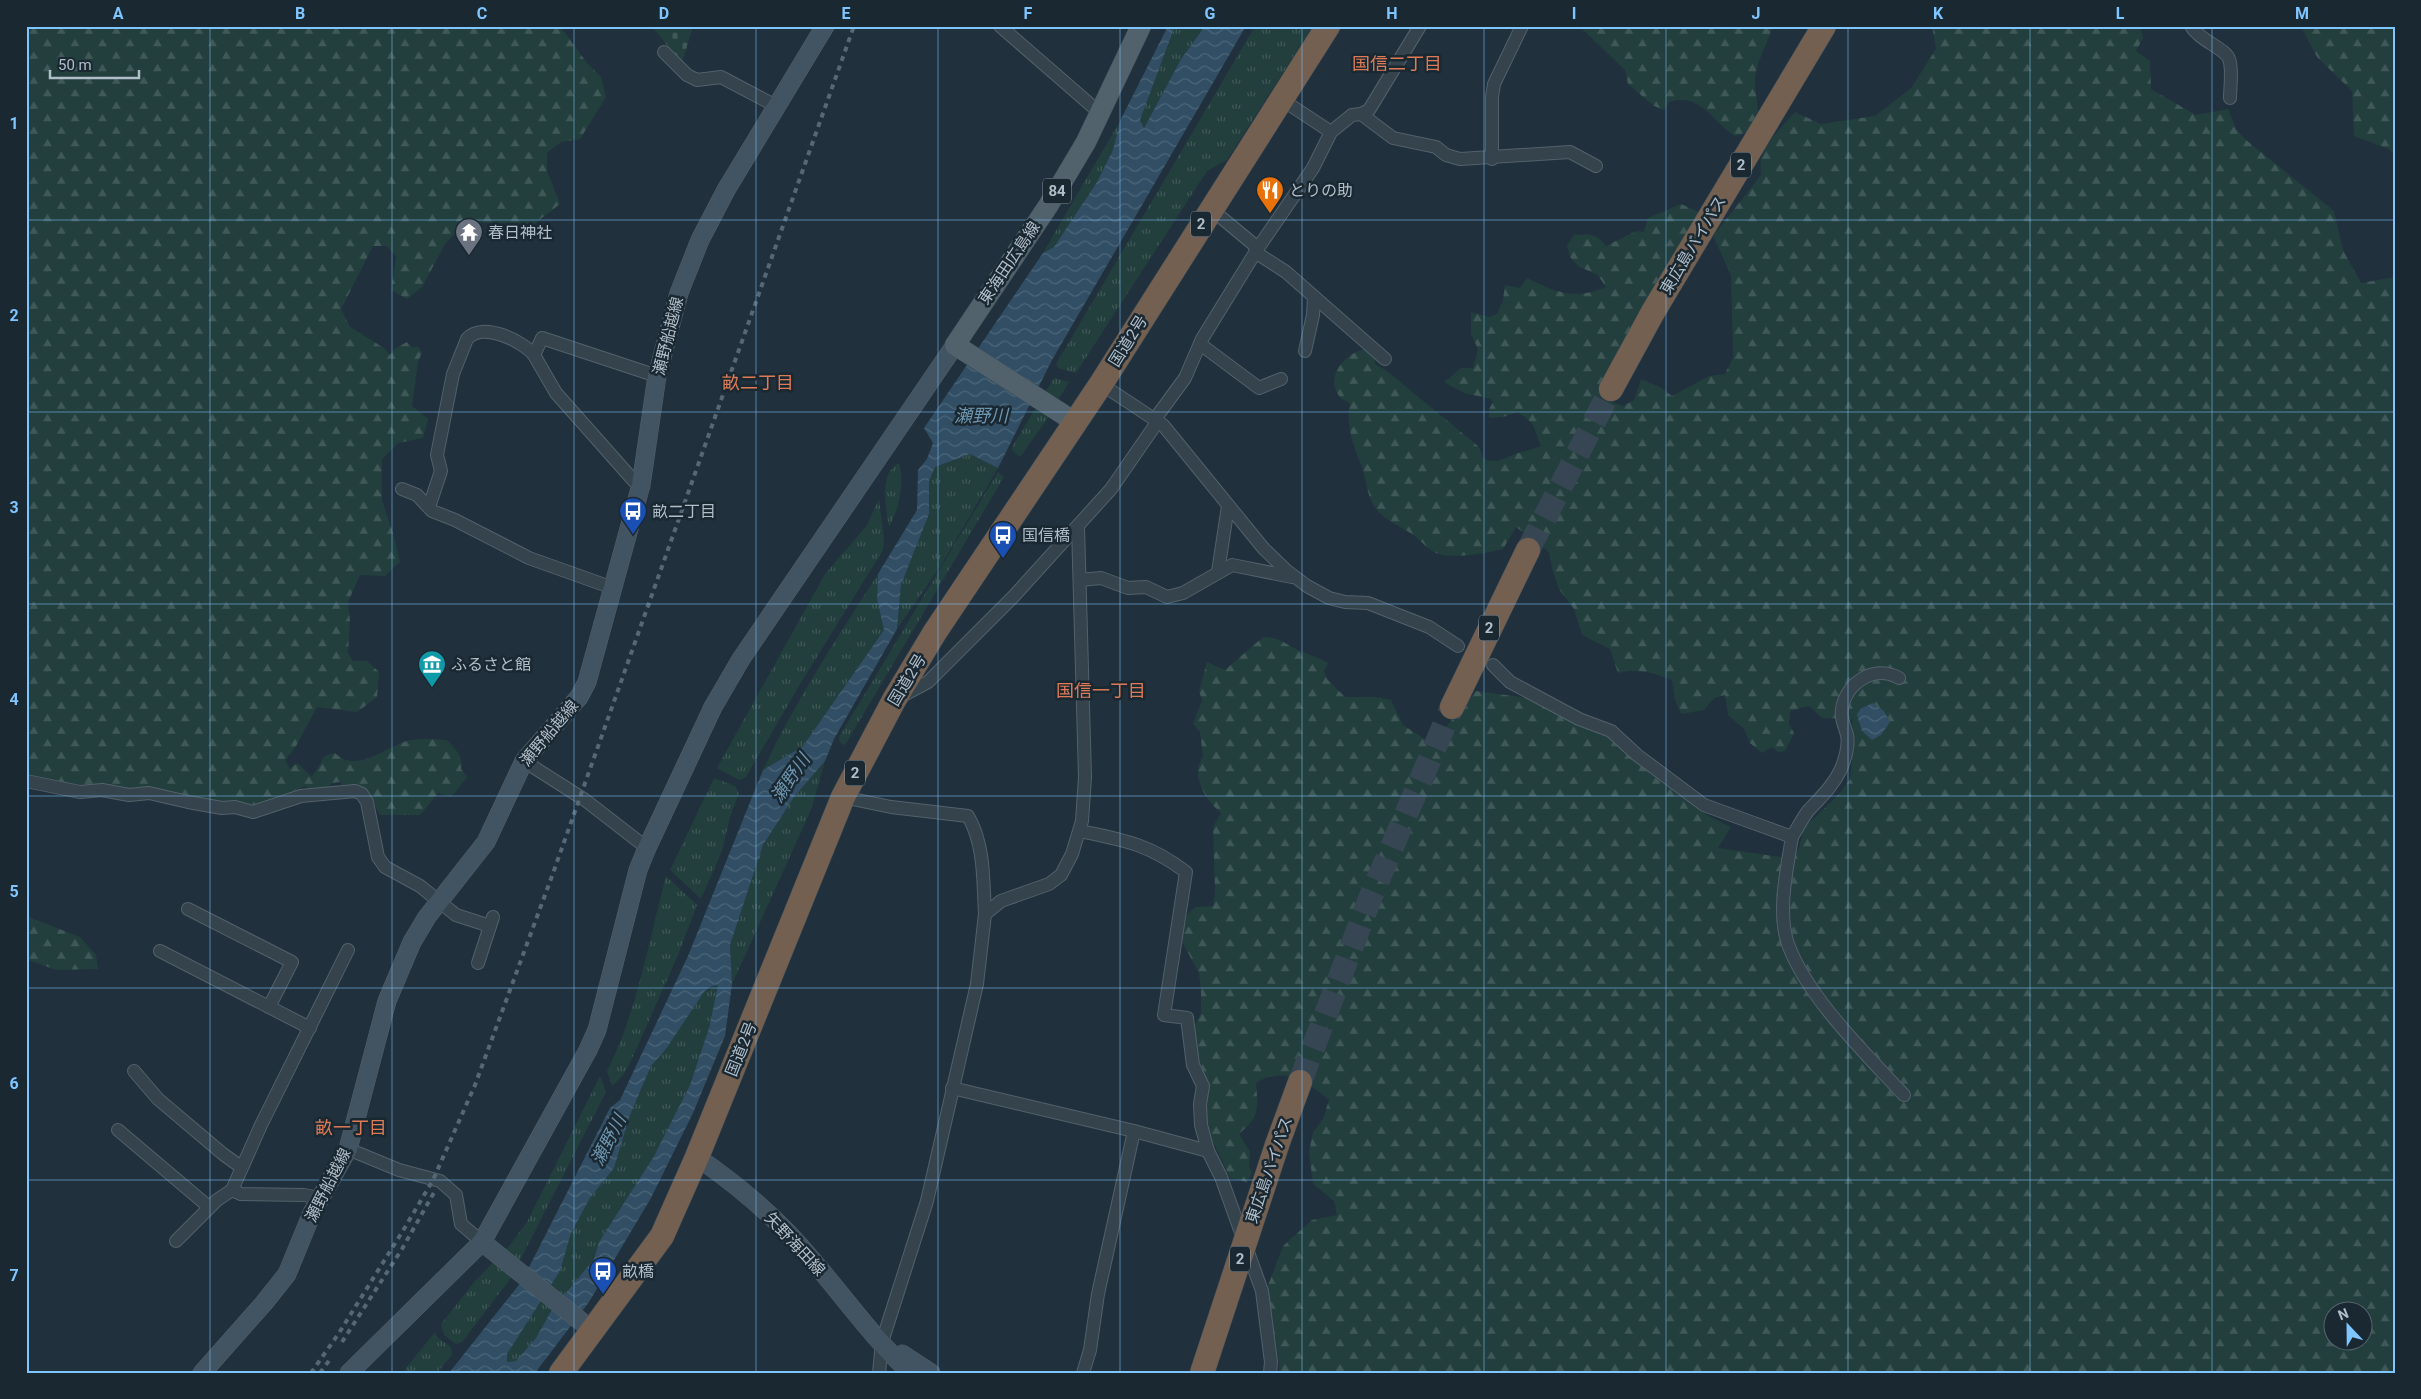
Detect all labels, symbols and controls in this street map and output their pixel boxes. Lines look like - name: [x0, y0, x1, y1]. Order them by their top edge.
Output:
- text: A: [113, 4, 124, 23]
- text: B: [295, 4, 305, 23]
- text: C: [477, 4, 487, 23]
- text: D: [659, 4, 669, 23]
- text: E: [842, 4, 851, 23]
- text: F: [1024, 4, 1033, 23]
- text: G: [1205, 4, 1216, 23]
- text: H: [1386, 4, 1398, 23]
- text: I: [1572, 4, 1576, 23]
- text: J: [1752, 4, 1760, 23]
- text: K: [1933, 4, 1944, 23]
- text: L: [2116, 4, 2125, 23]
- text: M: [2295, 4, 2309, 23]
- scale bar: [50, 48, 139, 80]
- district label: 国信二丁目: [1352, 53, 1442, 74]
- text: 50 m: [58, 56, 92, 74]
- text: 1: [9, 114, 19, 133]
- road number: 2: [1731, 152, 1751, 178]
- restaurant icon: とりの助: [1255, 175, 1285, 214]
- road number: 84: [1043, 178, 1071, 204]
- place label: とりの助: [1289, 181, 1353, 200]
- street label: 東広島バイパス: [1656, 192, 1730, 298]
- road number: 2: [1191, 212, 1211, 236]
- temple icon: 春日神社: [454, 217, 484, 256]
- street label: 東海田広島線: [974, 218, 1044, 308]
- place label: 春日神社: [488, 223, 552, 242]
- street label: 瀬野船越線: [649, 295, 687, 377]
- text: 2: [9, 306, 19, 325]
- street label: 国道2号: [1105, 312, 1151, 370]
- district label: 畝二丁目: [722, 372, 794, 393]
- water label: 瀬野川: [954, 405, 1010, 426]
- bus stop icon: 畝二丁目: [618, 496, 648, 535]
- text: 3: [9, 498, 19, 517]
- place label: 畝二丁目: [652, 502, 716, 521]
- bus stop icon: 国信橋: [988, 520, 1018, 559]
- place label: 国信橋: [1022, 526, 1070, 545]
- road number: 2: [1479, 616, 1499, 640]
- museum icon: ふるさと館: [417, 649, 447, 688]
- street label: 国道2号: [884, 651, 930, 709]
- place label: ふるさと館: [451, 655, 531, 674]
- district label: 国信一丁目: [1056, 680, 1146, 701]
- text: 4: [9, 690, 19, 709]
- street label: 瀬野船越線: [516, 696, 582, 770]
- water label: 瀬野川: [766, 748, 815, 806]
- road number: 2: [845, 760, 865, 786]
- text: 5: [9, 882, 19, 901]
- street label: 国道2号: [722, 1019, 760, 1079]
- text: 6: [9, 1074, 19, 1093]
- water label: 瀬野川: [586, 1109, 631, 1169]
- street label: 東広島バイパス: [1242, 1114, 1296, 1226]
- district label: 畝一丁目: [315, 1117, 387, 1138]
- street label: 瀬野船越線: [301, 1145, 355, 1225]
- street label: 矢野海田線: [761, 1208, 829, 1280]
- road number: 2: [1230, 1246, 1250, 1272]
- bus stop icon: 畝橋: [588, 1256, 618, 1295]
- place label: 畝橋: [622, 1262, 654, 1281]
- text: 7: [9, 1266, 19, 1285]
- north arrow: [2324, 1302, 2374, 1352]
- text: N: [2336, 1305, 2351, 1323]

